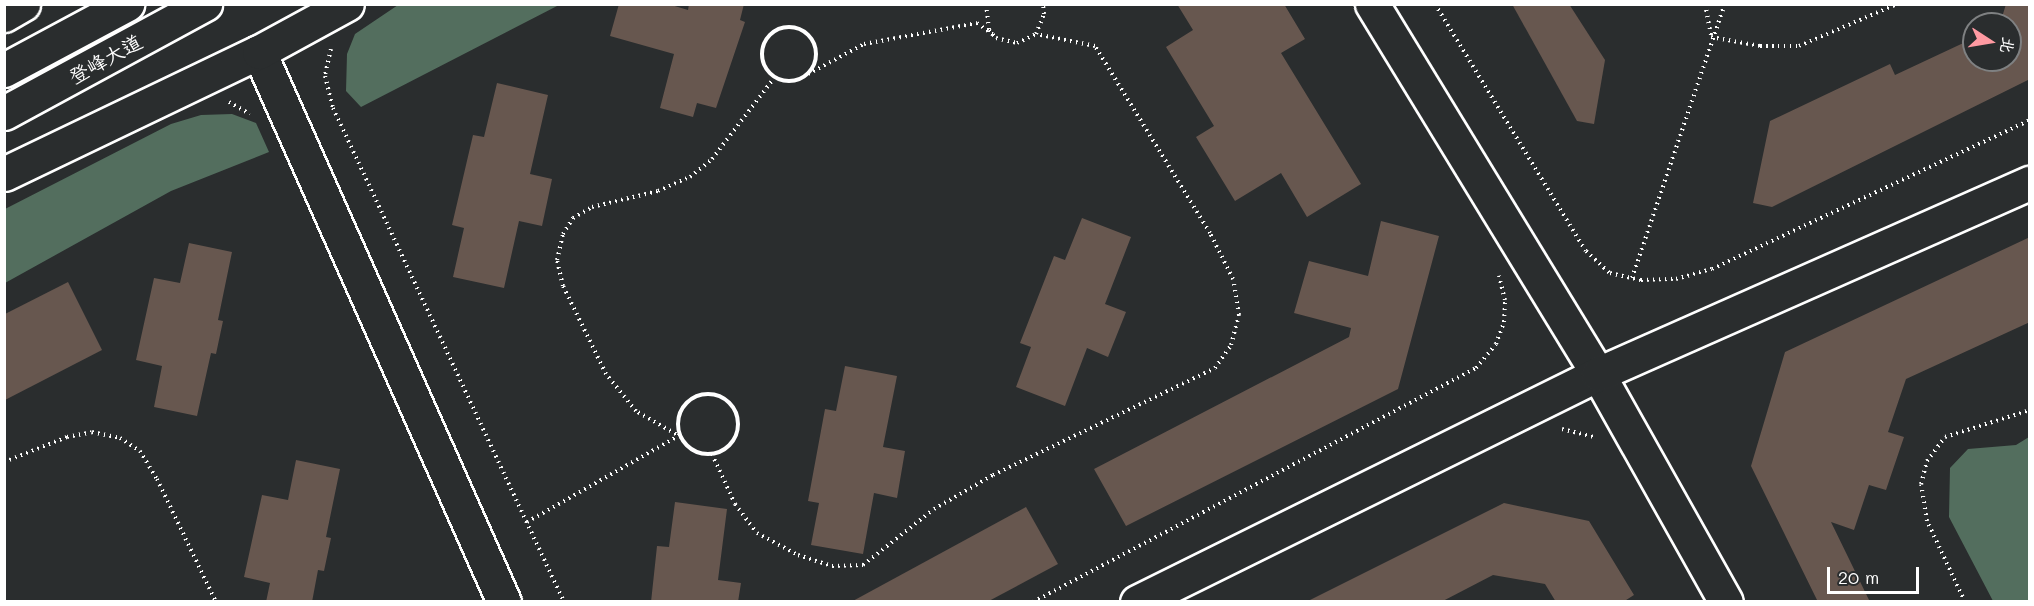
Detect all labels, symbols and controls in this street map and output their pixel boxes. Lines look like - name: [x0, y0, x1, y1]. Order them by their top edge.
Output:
- north arrow: [1962, 12, 2022, 72]
- street label: 登峰大道: [64, 29, 146, 89]
- text: 北: [1996, 35, 2020, 55]
- scale bar: [1830, 555, 1922, 593]
- text: 20 m: [1838, 565, 1879, 589]

